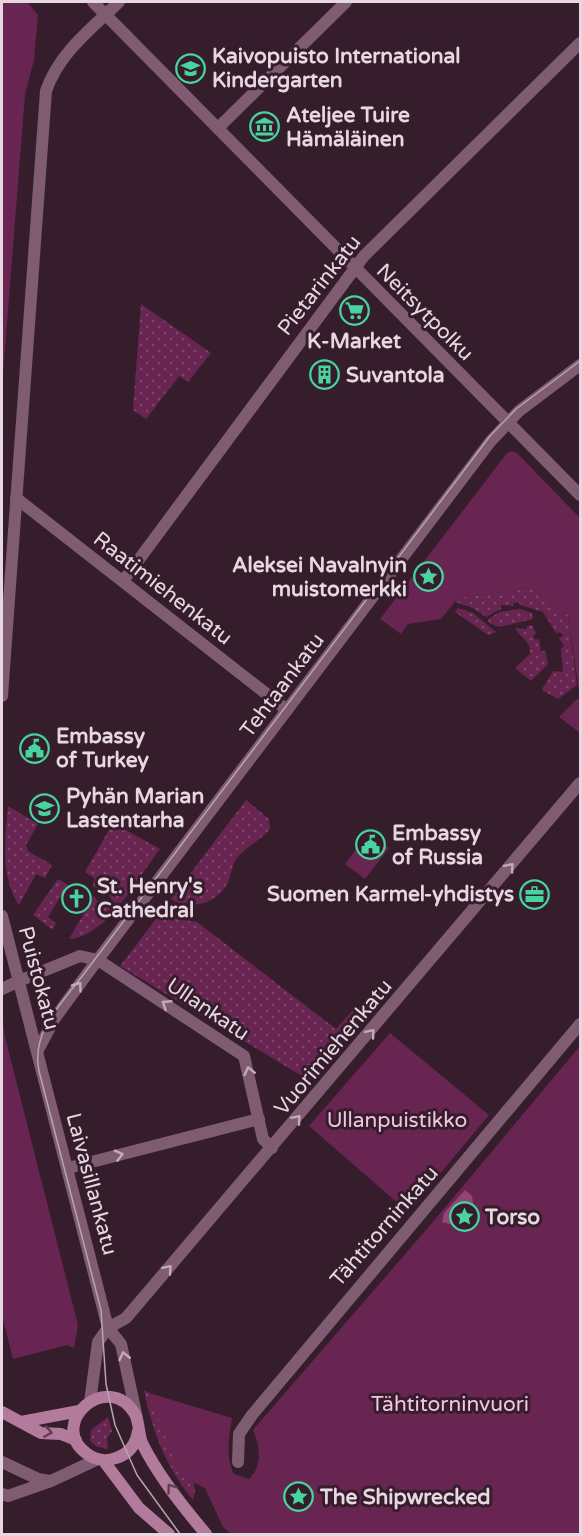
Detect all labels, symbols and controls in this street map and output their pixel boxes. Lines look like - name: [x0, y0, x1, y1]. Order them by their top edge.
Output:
- place label: Kaivopuisto International Kindergarten: [212, 44, 461, 93]
- school or university icon: Kaivopuisto International Kindergarten: [175, 52, 207, 84]
- place label: Ateljee Tuire Hämäläinen: [286, 103, 410, 152]
- museum icon: Ateljee Tuire Hämäläinen: [249, 111, 281, 143]
- street label: Pietarinkatu: [272, 230, 366, 340]
- street label: Neitsytpolku: [371, 259, 478, 366]
- supermarket icon: K-Market: [338, 294, 370, 326]
- place label: K-Market: [307, 329, 401, 354]
- building icon: Suvantola: [309, 359, 341, 391]
- place label: Suvantola: [346, 363, 445, 388]
- street label: Raatimiehenkatu: [88, 527, 237, 650]
- place label: Aleksei Navalnyin muistomerkki: [232, 553, 407, 602]
- place icon: Aleksei Navalnyin muistomerkki: [412, 561, 444, 593]
- street label: Tehtaankatu: [235, 628, 330, 742]
- place label: Embassy of Turkey: [56, 724, 150, 773]
- public building icon: Embassy of Turkey: [19, 732, 51, 764]
- place label: Pyhän Marian Lastentarha: [66, 784, 204, 833]
- school or university icon: Pyhän Marian Lastentarha: [29, 792, 61, 824]
- place label: Embassy of Russia: [392, 821, 483, 870]
- public building icon: Embassy of Russia: [355, 829, 387, 861]
- one-way arrow: [503, 863, 514, 874]
- place label: St. Henry's Cathedral: [97, 874, 203, 923]
- office icon: Suomen Karmel-yhdistys: [519, 878, 551, 910]
- church icon: St. Henry's Cathedral: [60, 882, 92, 914]
- place label: Suomen Karmel-yhdistys: [267, 882, 514, 907]
- street label: Puistokatu: [13, 924, 64, 1033]
- street label: Ullankatu: [162, 973, 254, 1046]
- street label: Vuorimiehenkatu: [269, 974, 398, 1120]
- one-way arrow: [71, 982, 82, 993]
- one-way arrow: [162, 1000, 173, 1011]
- one-way arrow: [363, 1029, 374, 1040]
- one-way arrow: [243, 1067, 256, 1077]
- park label: Ullanpuistikko: [327, 1108, 467, 1133]
- street label: Laivasillankatu: [61, 1110, 122, 1258]
- one-way arrow: [290, 1115, 301, 1126]
- one-way arrow: [113, 1150, 123, 1163]
- street label: Tähtitorninkatu: [325, 1161, 444, 1292]
- place icon: Torso: [448, 1201, 480, 1233]
- place label: Torso: [484, 1205, 540, 1230]
- one-way arrow: [161, 1265, 172, 1276]
- one-way arrow: [118, 1351, 131, 1361]
- park label: Tähtitorninvuori: [371, 1392, 529, 1417]
- one-way arrow: [43, 1426, 53, 1438]
- place icon: The Shipwrecked: [283, 1481, 315, 1513]
- one-way arrow: [167, 1483, 178, 1494]
- place label: The Shipwrecked: [319, 1485, 491, 1510]

